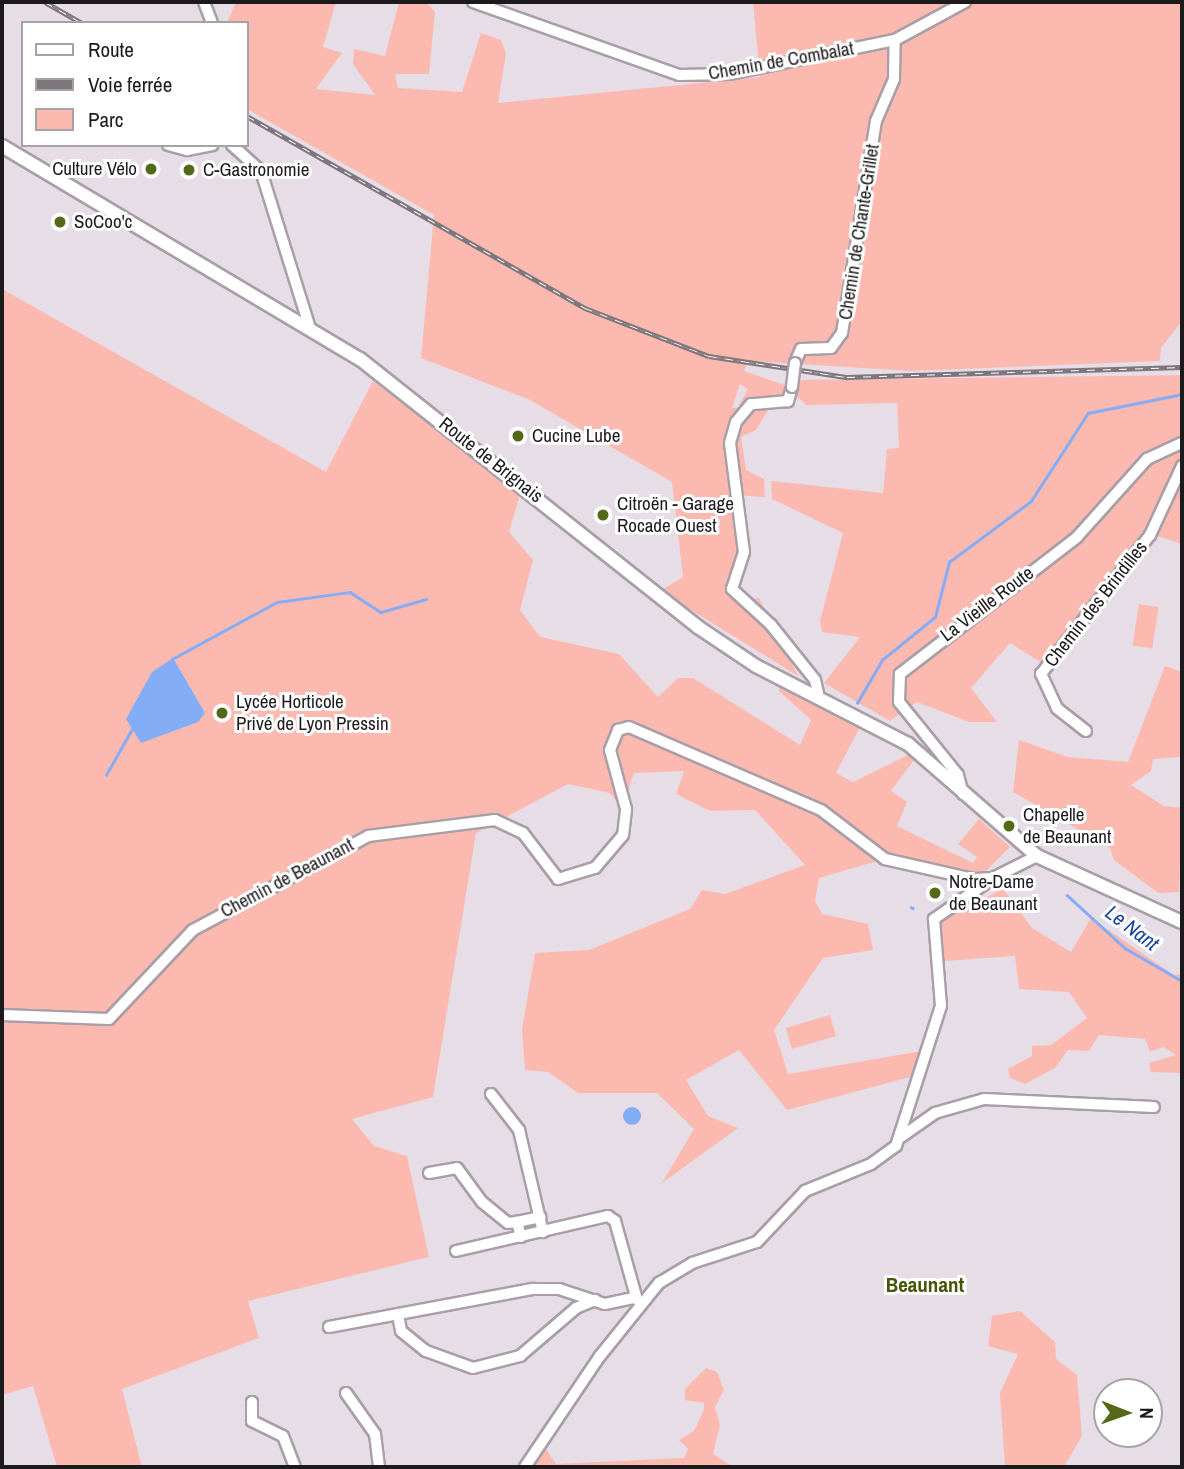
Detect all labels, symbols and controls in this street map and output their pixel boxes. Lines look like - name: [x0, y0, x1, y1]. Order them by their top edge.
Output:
- legend: [21, 21, 248, 147]
- text: Route: [88, 35, 134, 64]
- street label: Chemin de Combalat: [707, 37, 855, 85]
- text: Voie ferrée: [88, 70, 172, 99]
- text: Parc: [88, 105, 123, 134]
- street label: Chemin de Chante-Grillet: [834, 143, 884, 321]
- place label: Culture Vélo: [52, 158, 137, 180]
- place label: C-Gastronomie: [203, 159, 309, 181]
- marker: Culture Vélo: [143, 161, 159, 177]
- marker: C-Gastronomie: [181, 162, 197, 178]
- place label: SoCoo'c: [74, 211, 132, 233]
- marker: SoCoo'c: [52, 214, 68, 230]
- street label: Route de Brignais: [434, 412, 548, 508]
- place label: Cucine Lube: [532, 425, 620, 447]
- marker: Cucine Lube: [510, 428, 526, 444]
- place label: Citroën - Garage Rocade Ouest: [617, 493, 734, 537]
- marker: Citroën - Garage Rocade Ouest: [595, 507, 611, 523]
- street label: Chemin des Brindilles: [1040, 537, 1152, 671]
- street label: La Vieille Route: [936, 562, 1038, 646]
- place label: Lycée Horticole Privé de Lyon Pressin: [236, 691, 389, 735]
- marker: Lycée Horticole Privé de Lyon Pressin: [214, 705, 230, 721]
- place label: Chapelle de Beaunant: [1023, 804, 1111, 848]
- marker: Chapelle de Beaunant: [1001, 818, 1017, 834]
- street label: Chemin de Beaunant: [217, 833, 357, 923]
- place label: Notre-Dame de Beaunant: [949, 871, 1037, 915]
- marker: Notre-Dame de Beaunant: [927, 885, 943, 901]
- water label: Le Nant: [1100, 900, 1164, 956]
- district label: Beaunant: [886, 1272, 964, 1298]
- north arrow: [1093, 1378, 1163, 1448]
- text: N: [1134, 1407, 1160, 1419]

